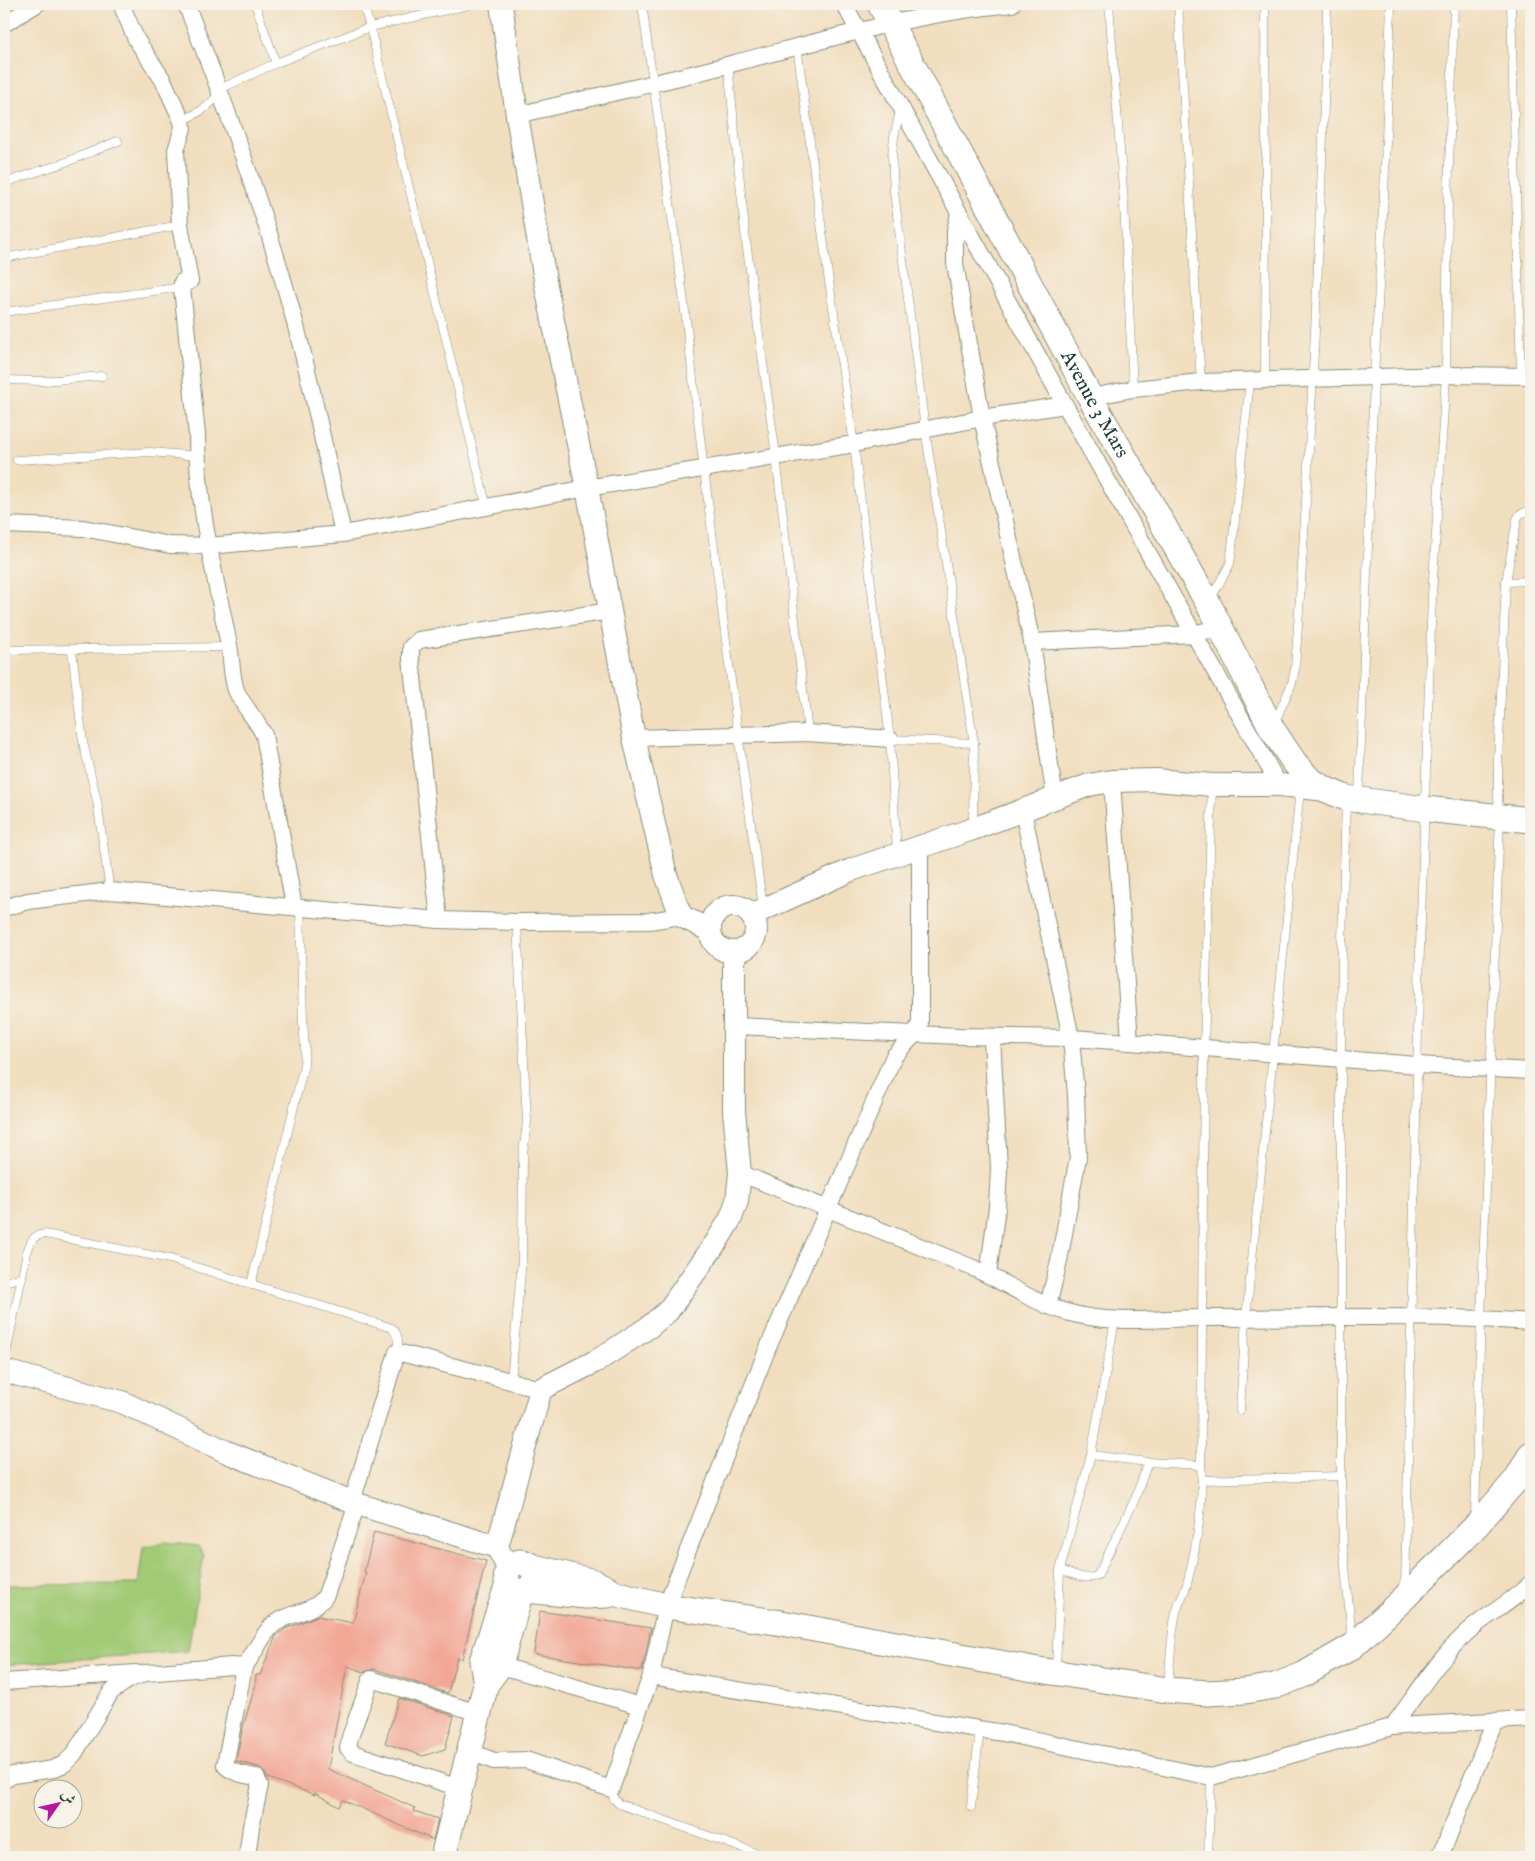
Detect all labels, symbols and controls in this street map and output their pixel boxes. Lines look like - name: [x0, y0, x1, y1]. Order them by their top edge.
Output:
- street label: Avenue 3 Mars: [1054, 345, 1135, 462]
- north arrow: [32, 1778, 82, 1828]
- text: ش: [57, 1786, 79, 1808]

